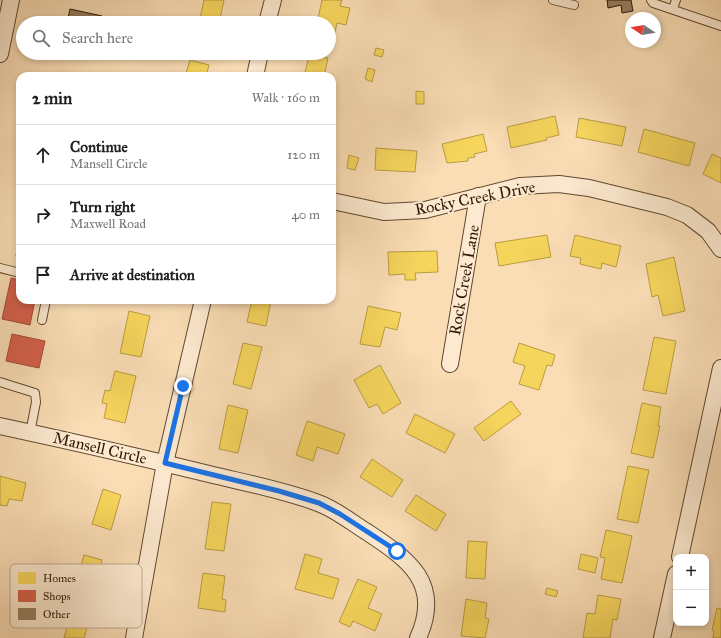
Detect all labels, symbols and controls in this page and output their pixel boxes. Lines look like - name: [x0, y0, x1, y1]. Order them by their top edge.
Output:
- north arrow: [625, 12, 661, 48]
- search box: [16, 16, 336, 60]
- icon: search: [30, 27, 52, 49]
- text: Search here: [62, 29, 133, 47]
- text: 2 min: [32, 88, 72, 109]
- text: Walk · 160 m: [252, 90, 320, 106]
- text: Continue: [70, 138, 128, 156]
- icon: ahead: [32, 144, 54, 166]
- text: 120 m: [287, 147, 320, 163]
- text: Mansell Circle: [70, 156, 148, 172]
- street label: Rocky Creek Drive: [413, 177, 537, 219]
- text: Turn right: [70, 198, 135, 216]
- icon: right: [32, 204, 54, 226]
- text: 40 m: [291, 207, 320, 223]
- text: Maxwell Road: [70, 216, 146, 232]
- street label: Rock Creek Lane: [445, 223, 483, 337]
- icon: arrive: [32, 264, 54, 286]
- text: Arrive at destination: [70, 266, 195, 284]
- route end: [174, 377, 192, 395]
- street label: Mansell Circle: [51, 428, 149, 468]
- route start: [388, 542, 406, 560]
- map controls: [673, 554, 709, 626]
- button: +: [673, 554, 709, 590]
- legend: [10, 564, 142, 628]
- text: Homes: [43, 572, 76, 585]
- text: Shops: [43, 590, 71, 603]
- button: −: [673, 590, 709, 626]
- text: Other: [43, 608, 71, 621]

